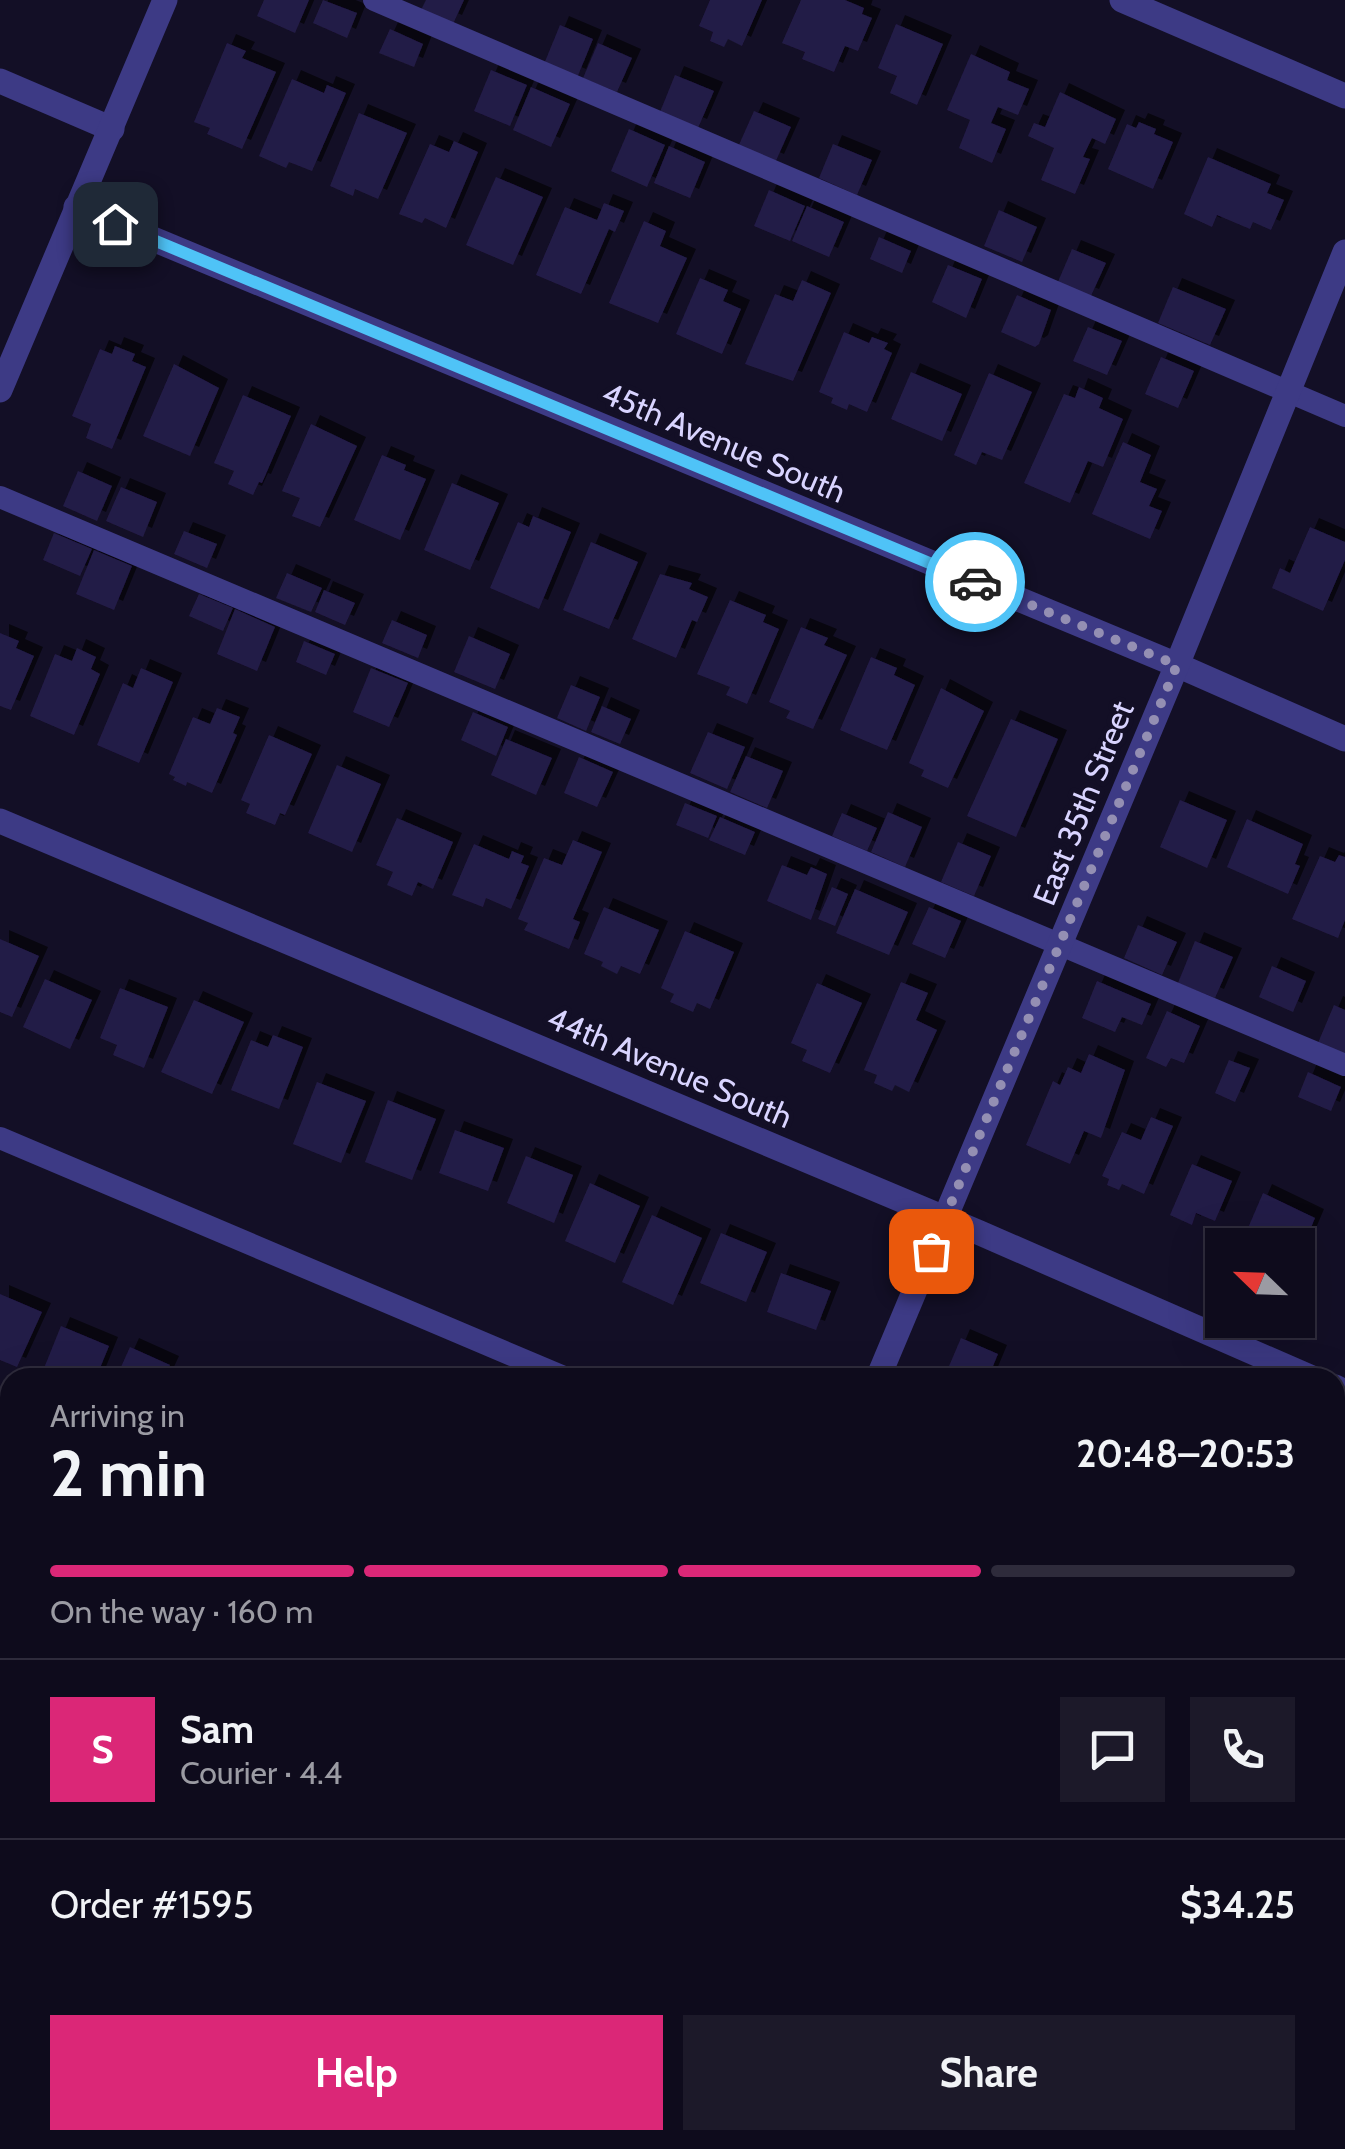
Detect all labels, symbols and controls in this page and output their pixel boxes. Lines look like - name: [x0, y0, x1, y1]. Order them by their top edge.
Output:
- pin: [73, 182, 158, 267]
- icon: home: [88, 197, 143, 252]
- street label: 45th Avenue South: [596, 373, 852, 511]
- courier: [925, 532, 1025, 632]
- icon: car: [948, 555, 1003, 610]
- street label: East 35th Street: [1024, 695, 1142, 911]
- street label: 44th Avenue South: [542, 998, 798, 1136]
- pin: [889, 1209, 974, 1294]
- icon: bag: [904, 1224, 959, 1279]
- north arrow: [1205, 1228, 1315, 1338]
- map controls: [1205, 1228, 1315, 1338]
- text: Arriving in: [50, 1396, 185, 1435]
- text: 20:48–20:53: [1076, 1430, 1295, 1477]
- text: 2 min: [50, 1433, 207, 1512]
- text: On the way · 160 m: [50, 1592, 313, 1631]
- button: chat: [1060, 1697, 1165, 1802]
- button: phone: [1190, 1697, 1295, 1802]
- text: Sam: [180, 1706, 254, 1753]
- text: S: [91, 1726, 114, 1773]
- text: Courier · 4.4: [180, 1753, 342, 1792]
- text: Order #1595: [50, 1881, 253, 1928]
- text: $34.25: [1180, 1881, 1295, 1928]
- button: Help: [50, 2015, 663, 2130]
- button: Share: [683, 2015, 1295, 2130]

